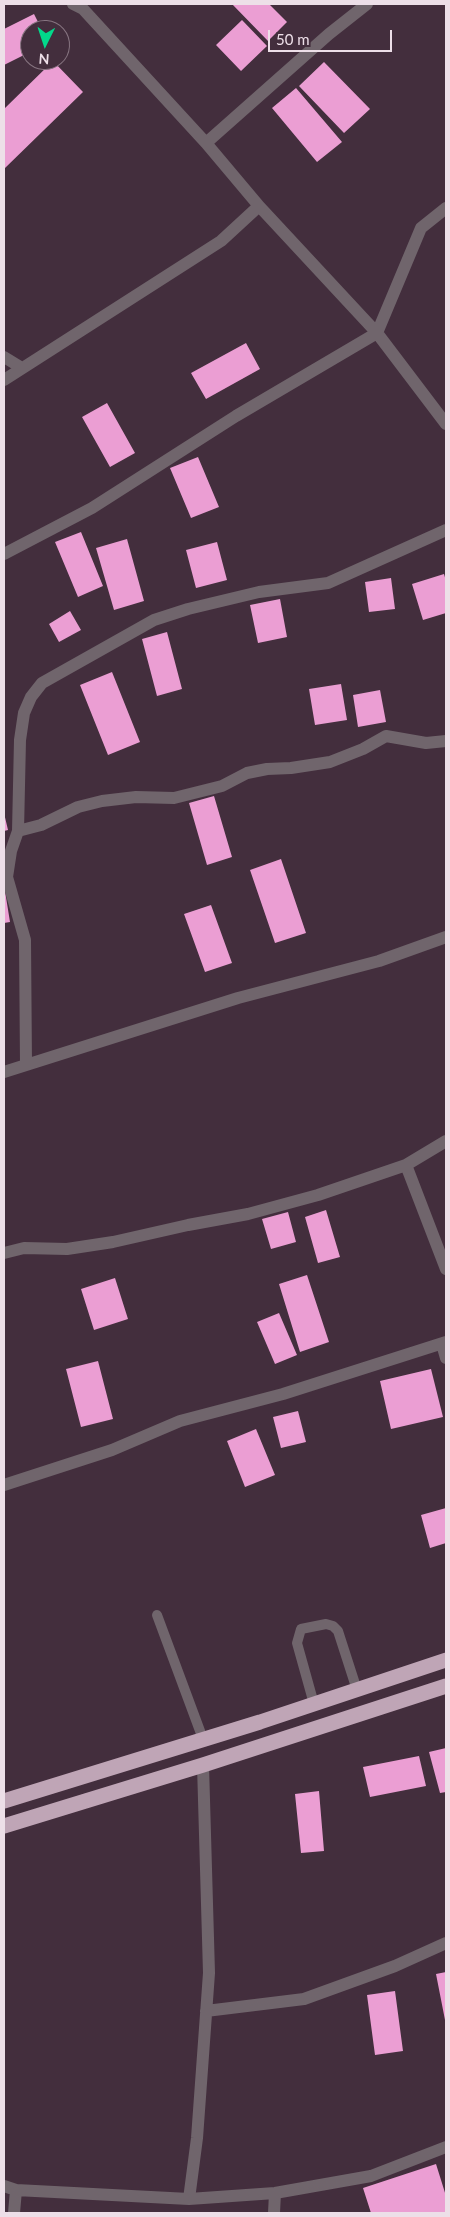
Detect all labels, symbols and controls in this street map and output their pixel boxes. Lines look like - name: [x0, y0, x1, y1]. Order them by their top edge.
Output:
- north arrow: [20, 20, 70, 70]
- scale bar: [270, 20, 394, 52]
- text: 50 m: [276, 30, 310, 48]
- text: N: [38, 51, 50, 68]

